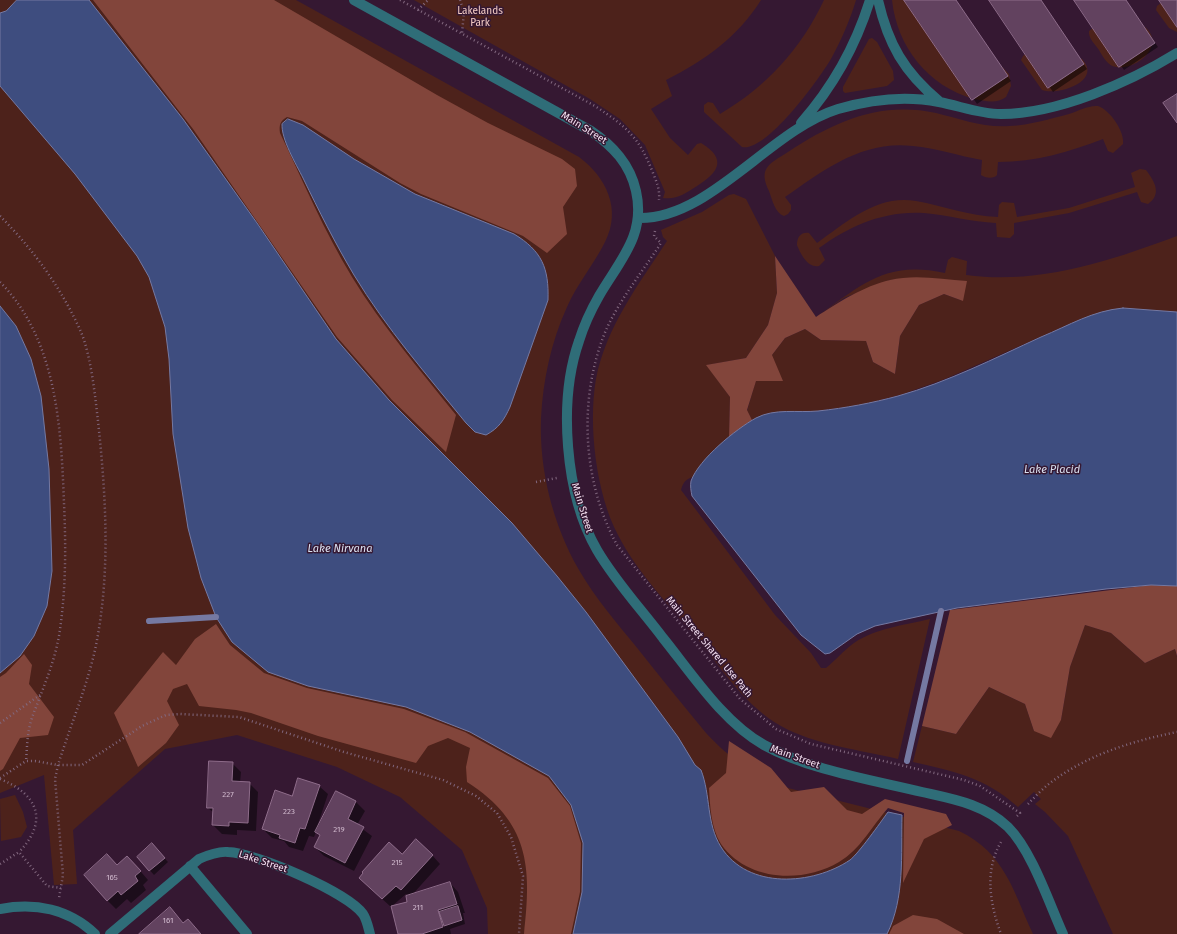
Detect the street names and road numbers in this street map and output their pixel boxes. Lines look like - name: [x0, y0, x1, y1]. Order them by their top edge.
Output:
- street label: Main Street: [559, 109, 609, 147]
- street label: Main Street: [569, 482, 595, 534]
- street label: Main Street Shared Use Path: [663, 594, 755, 700]
- street label: Main Street: [769, 743, 821, 771]
- street label: Lake Street: [237, 848, 289, 876]

